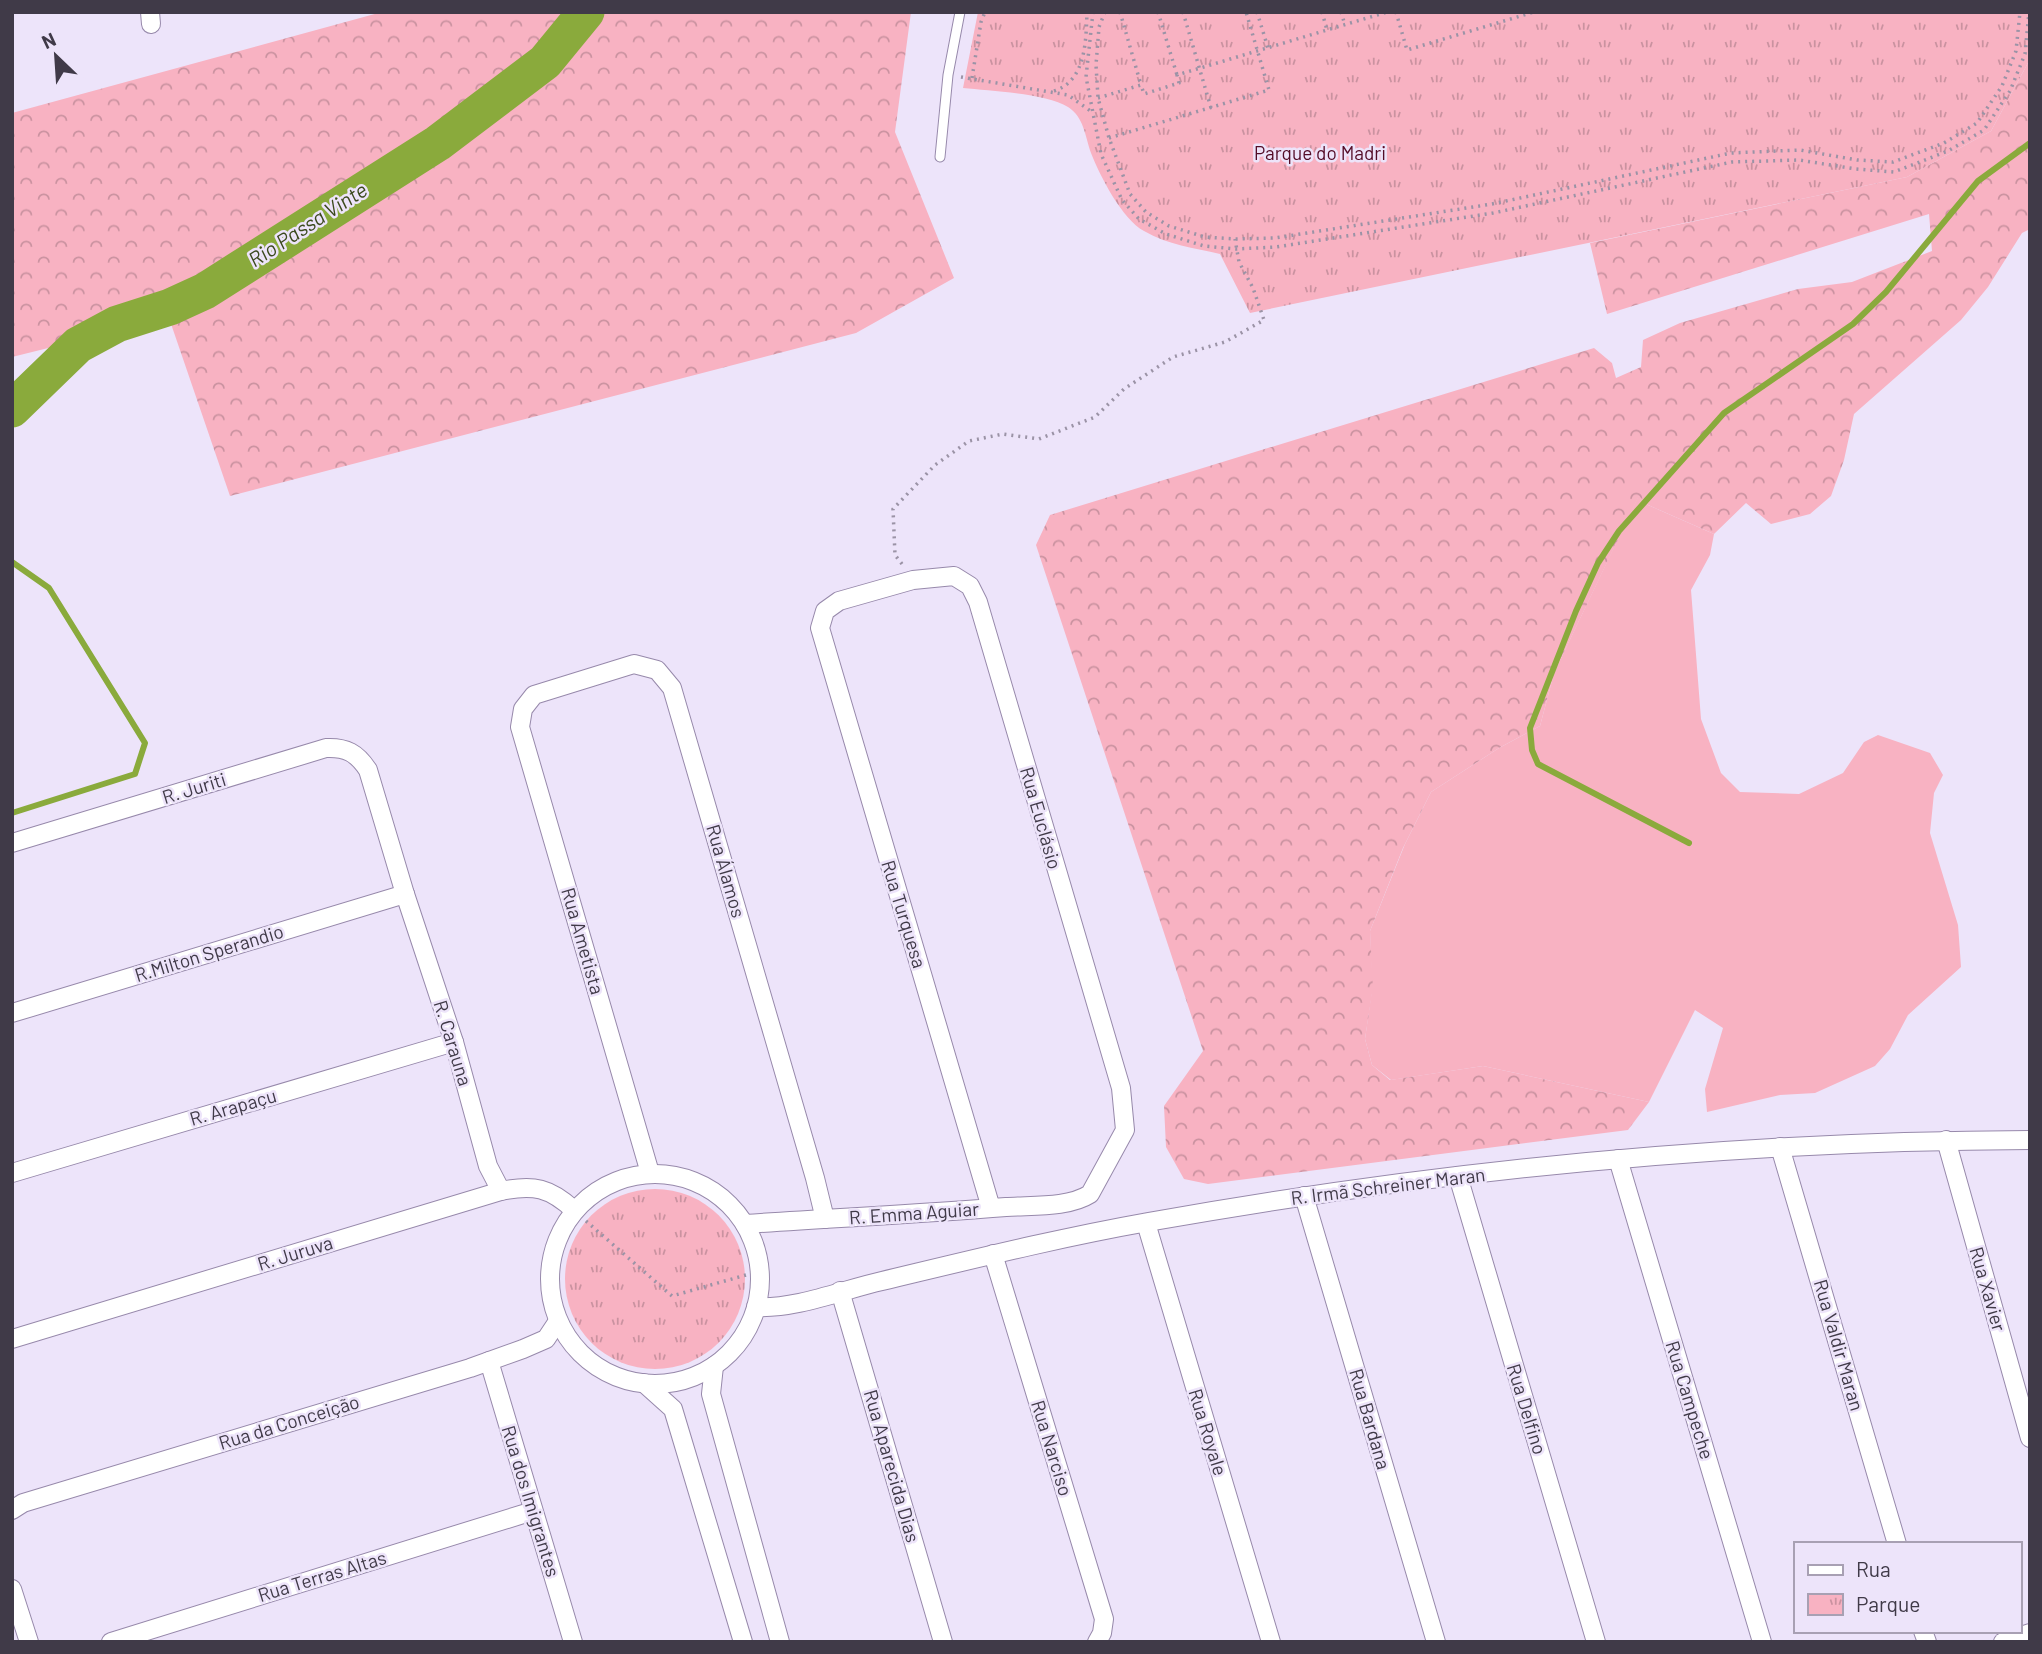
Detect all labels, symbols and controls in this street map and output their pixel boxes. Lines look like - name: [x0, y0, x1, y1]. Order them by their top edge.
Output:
- north arrow: [21, 21, 91, 91]
- text: N: [38, 27, 59, 53]
- park label: Parque do Madri: [1254, 141, 1386, 164]
- water label: Rio Passa Vinte: [243, 176, 371, 271]
- street label: Rua Euclásio: [1016, 764, 1067, 872]
- street label: R. Juriti: [159, 767, 228, 808]
- street label: Rua Álamos: [702, 822, 751, 920]
- street label: Rua Turquesa: [877, 857, 932, 971]
- street label: Rua Ametista: [557, 885, 610, 997]
- street label: R.Milton Sperandio: [132, 919, 286, 986]
- street label: R. Carauna: [430, 997, 477, 1089]
- street label: R. Arapaçu: [187, 1083, 279, 1130]
- street label: R. Irmã Schreiner Maran: [1289, 1162, 1487, 1209]
- street label: R. Emma Aguiar: [848, 1196, 980, 1229]
- street label: R. Juruva: [254, 1230, 335, 1275]
- street label: Rua Xavier: [1965, 1244, 2012, 1334]
- street label: Rua Valdir Maran: [1810, 1276, 1869, 1413]
- street label: Rua Campeche: [1662, 1338, 1719, 1462]
- street label: Rua Delfino: [1503, 1361, 1552, 1457]
- street label: Rua Bardana: [1345, 1366, 1396, 1472]
- street label: Rua Royale: [1184, 1386, 1233, 1478]
- street label: Rua Aparecida Dias: [860, 1387, 925, 1545]
- street label: Rua da Conceição: [216, 1389, 362, 1454]
- street label: Rua Narciso: [1027, 1397, 1078, 1499]
- street label: Rua dos Imigrantes: [498, 1422, 565, 1579]
- legend: [1794, 1542, 2021, 1633]
- street label: Rua Terras Altas: [255, 1545, 389, 1606]
- text: Rua: [1856, 1556, 1891, 1581]
- text: Parque: [1856, 1591, 1921, 1616]

